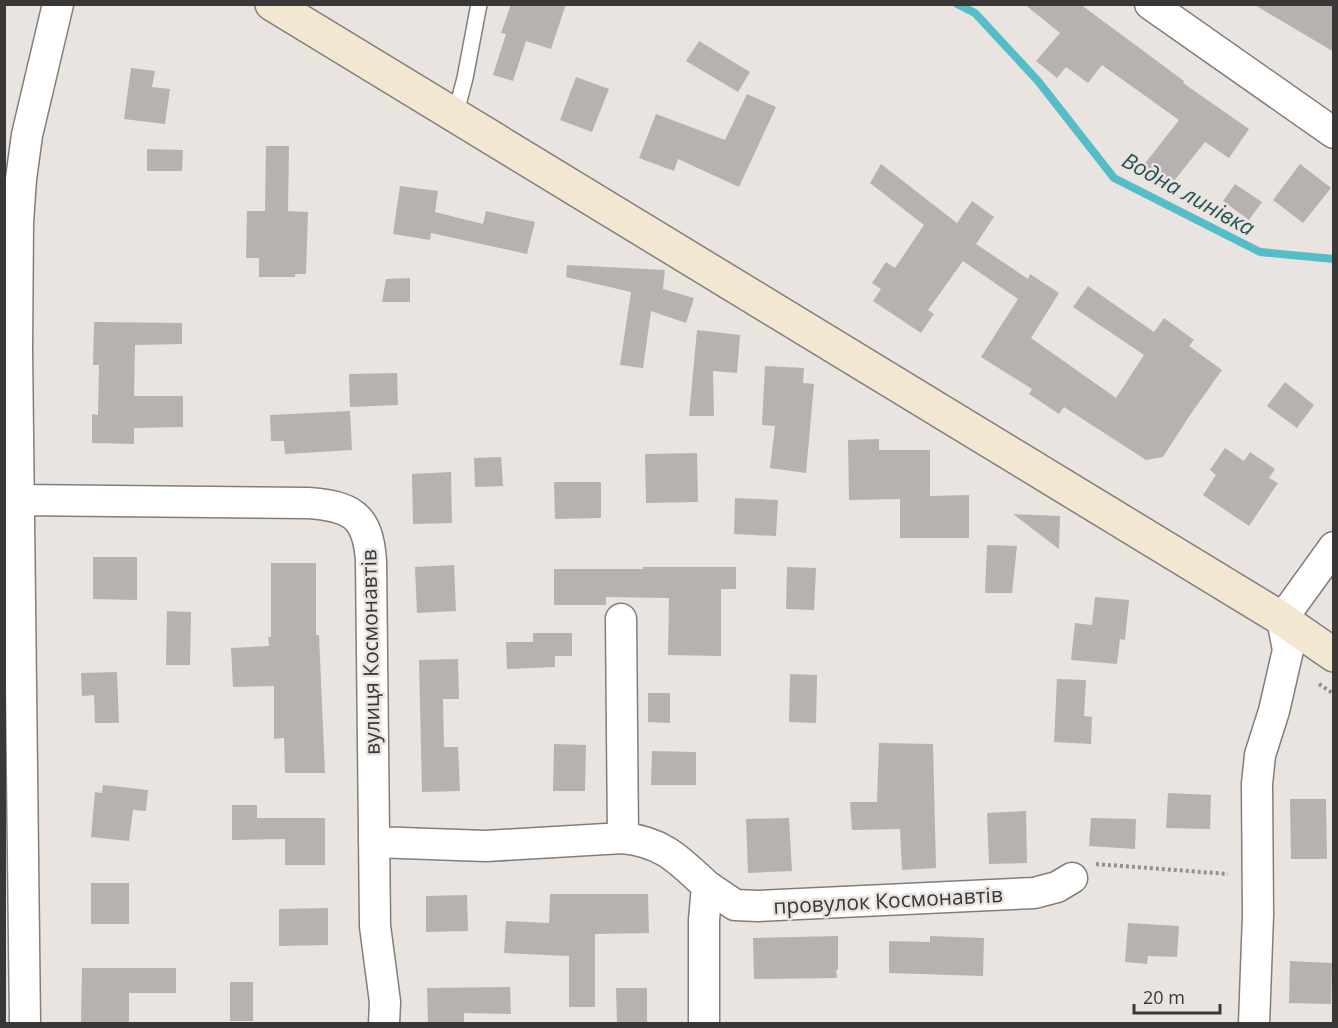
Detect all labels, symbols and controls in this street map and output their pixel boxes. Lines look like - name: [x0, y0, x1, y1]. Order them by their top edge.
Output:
- water label: Водна линівка: [1117, 144, 1261, 242]
- street label: вулиця Космонавтів: [354, 549, 386, 755]
- street label: провулок Космонавтів: [773, 880, 1003, 920]
- scale bar: [1134, 977, 1220, 1015]
- text: 20 m: [1143, 985, 1185, 1009]

